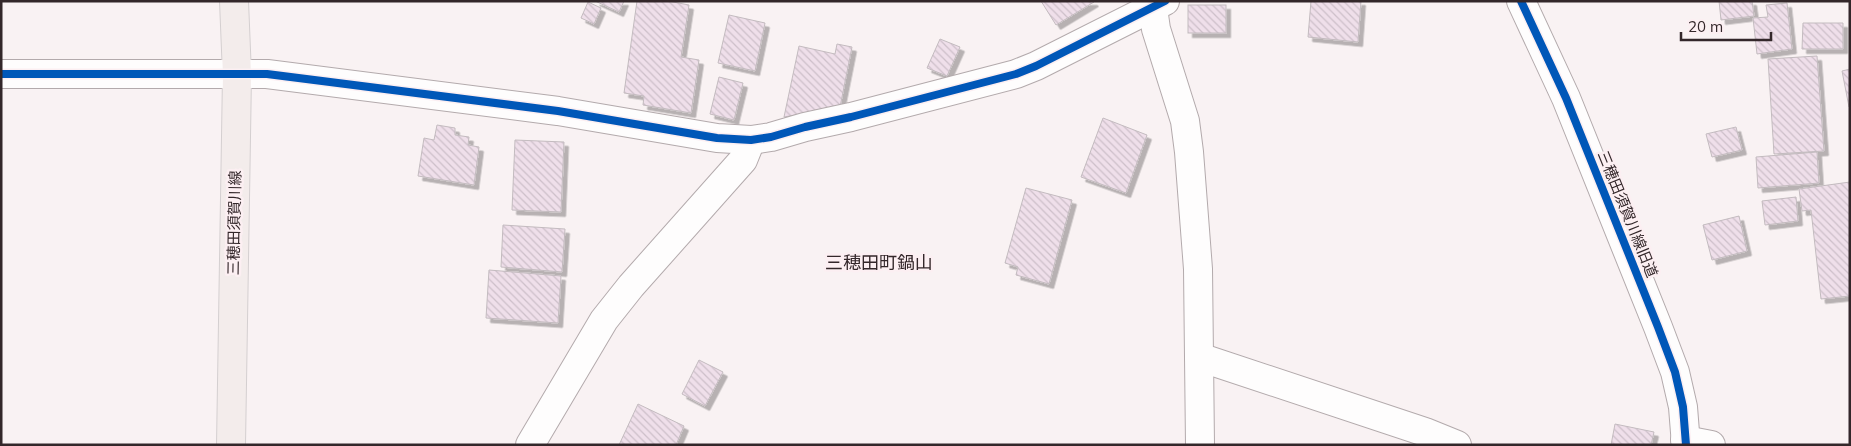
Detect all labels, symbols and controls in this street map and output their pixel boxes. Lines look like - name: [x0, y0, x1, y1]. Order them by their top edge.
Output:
- scale bar: [1681, 10, 1771, 42]
- text: 20 m: [1688, 17, 1723, 36]
- street label: 三穂田須賀川線旧道: [1594, 148, 1662, 280]
- street label: 三穂田須賀川線: [224, 170, 244, 276]
- district label: 三穂田町鍋山: [825, 251, 933, 274]

